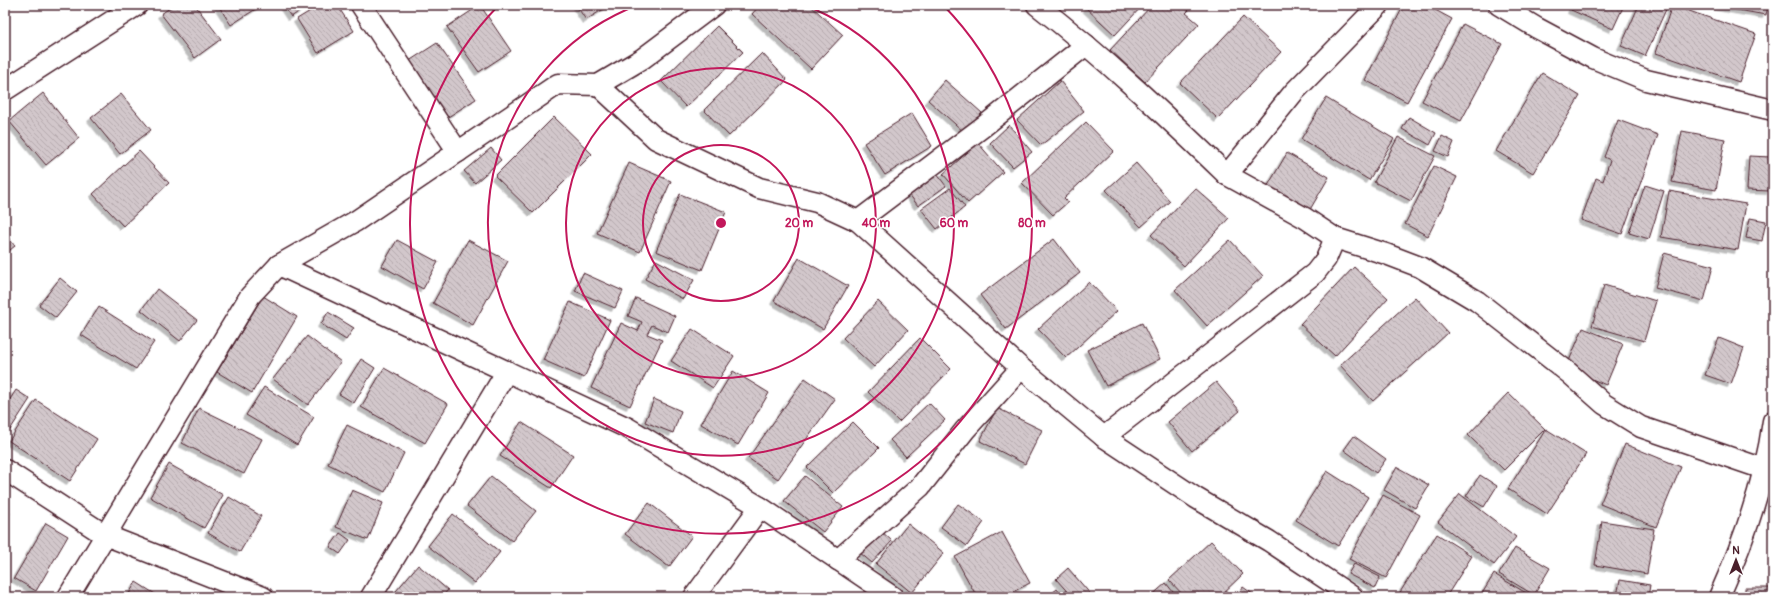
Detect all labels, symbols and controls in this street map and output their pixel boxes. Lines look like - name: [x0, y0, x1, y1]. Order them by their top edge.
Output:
- centre of rings: [714, 216, 728, 230]
- text: 20 m: [785, 216, 813, 231]
- text: 40 m: [861, 216, 891, 231]
- text: 60 m: [940, 216, 969, 231]
- text: 80 m: [1018, 216, 1046, 231]
- north arrow: [1716, 540, 1756, 580]
- text: N: [1732, 544, 1740, 557]

